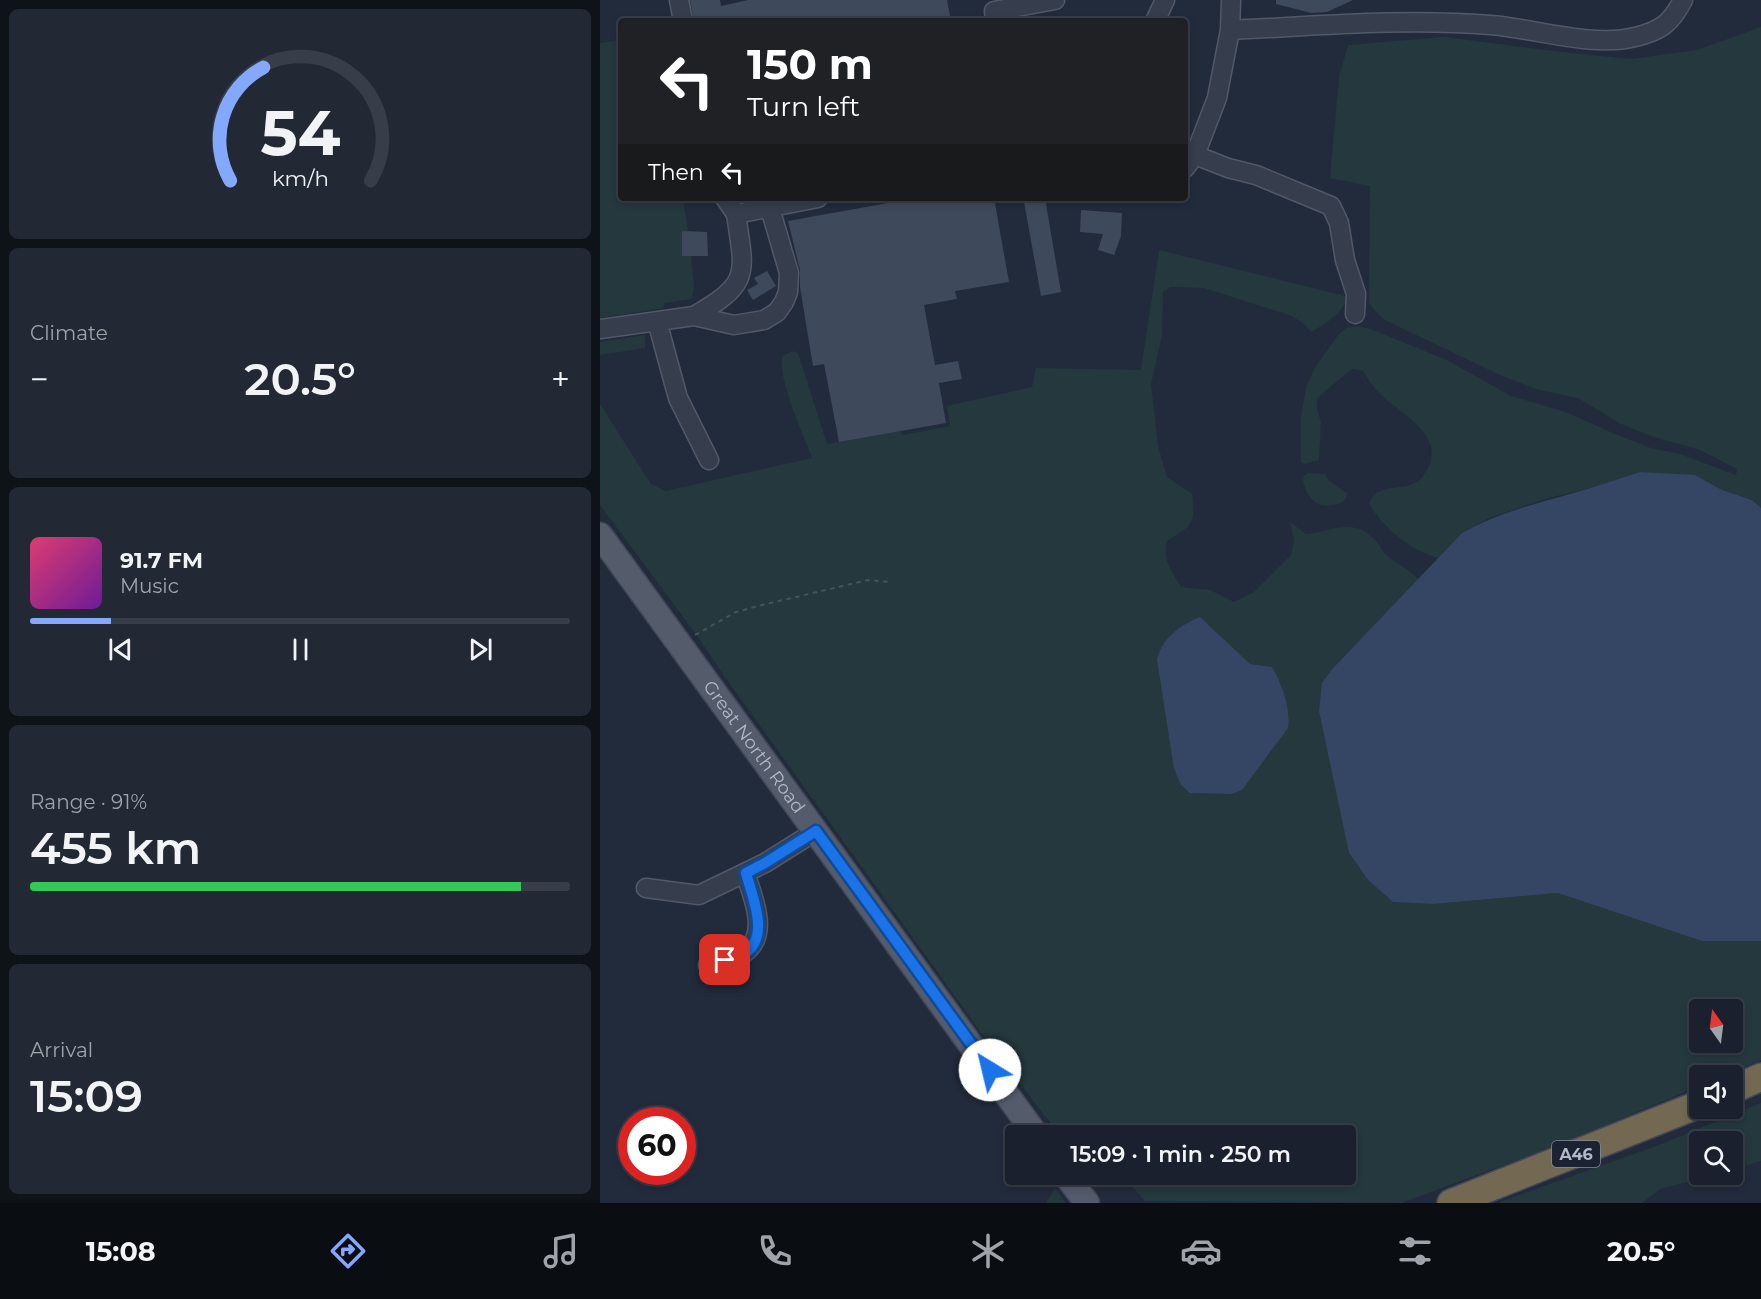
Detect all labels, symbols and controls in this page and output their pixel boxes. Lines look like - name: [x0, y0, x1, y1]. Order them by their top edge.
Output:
- text: 150 m: [747, 38, 873, 90]
- icon: left: [648, 42, 726, 120]
- text: Turn left: [747, 90, 860, 123]
- text: 54: [260, 95, 340, 171]
- icon: left: [716, 156, 749, 189]
- text: Then: [648, 159, 704, 186]
- text: km/h: [271, 165, 329, 191]
- text: Climate: [30, 321, 108, 345]
- text: 20.5°: [244, 351, 356, 406]
- text: −: [30, 359, 49, 399]
- text: +: [551, 359, 570, 399]
- text: 91.7 FM: [120, 547, 203, 574]
- text: Music: [120, 574, 179, 598]
- icon: previous: [104, 633, 137, 666]
- icon: pause: [284, 633, 317, 666]
- icon: next: [464, 633, 497, 666]
- street label: Great North Road: [698, 676, 810, 818]
- text: Range · 91%: [30, 790, 147, 814]
- text: 455 km: [30, 820, 201, 875]
- pin: [699, 934, 750, 985]
- icon: arrive: [708, 943, 741, 976]
- north arrow: [1689, 999, 1743, 1053]
- map controls: [1689, 999, 1743, 1185]
- text: Arrival: [30, 1038, 93, 1062]
- position arrow: [958, 1038, 1022, 1102]
- button: sound: [1689, 1065, 1743, 1119]
- text: 15:09: [30, 1068, 143, 1123]
- speed limit sign: 60: [618, 1107, 696, 1185]
- button: search: [1689, 1131, 1743, 1185]
- text: 15:09 · 1 min · 250 m: [1070, 1141, 1291, 1168]
- road number: A46: [1552, 1141, 1600, 1167]
- icon: directions: [327, 1230, 369, 1272]
- icon: music: [540, 1230, 582, 1272]
- icon: phone: [754, 1230, 796, 1272]
- icon: climate: [967, 1230, 1009, 1272]
- icon: car: [1180, 1230, 1222, 1272]
- icon: filters: [1394, 1230, 1436, 1272]
- text: 15:08: [86, 1235, 156, 1268]
- text: 20.5°: [1607, 1235, 1675, 1268]

